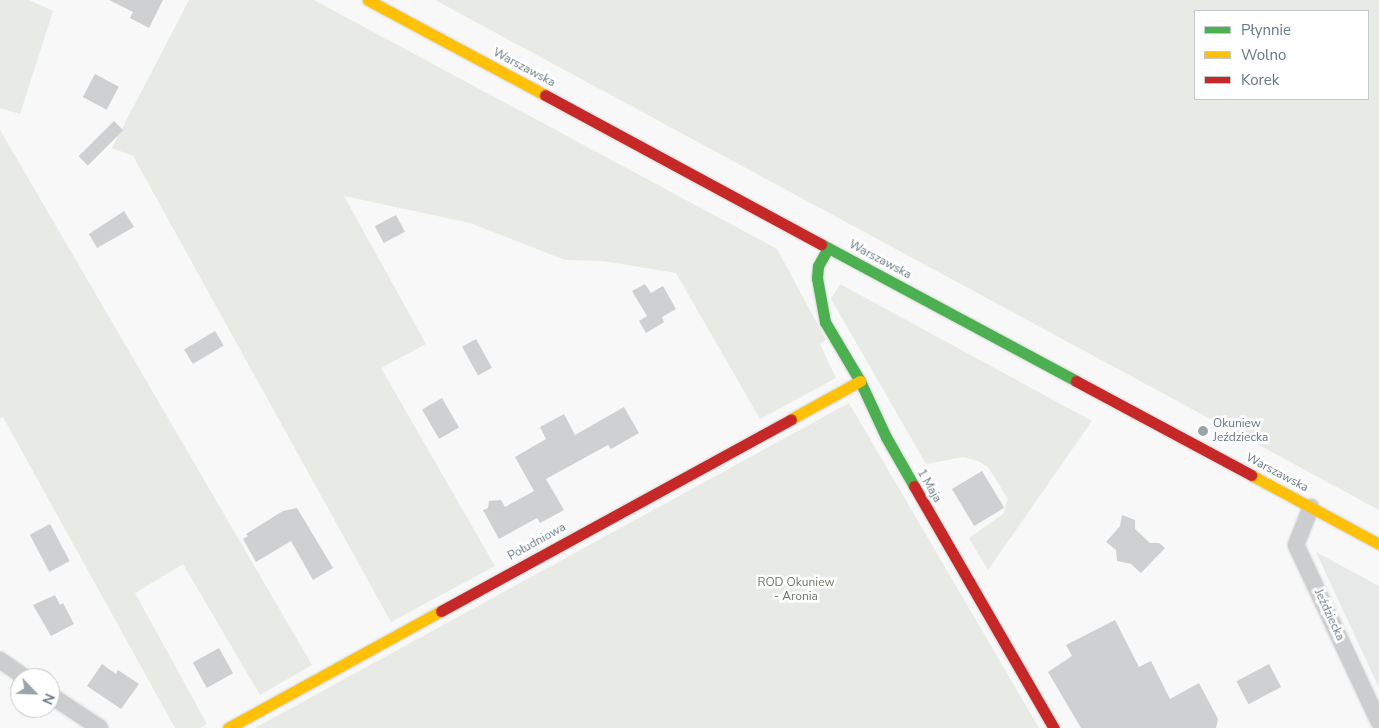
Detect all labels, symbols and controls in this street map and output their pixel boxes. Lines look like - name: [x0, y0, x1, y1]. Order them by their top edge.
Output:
- legend: [1194, 10, 1369, 100]
- text: Płynnie: [1241, 20, 1291, 40]
- text: Wolno: [1241, 45, 1286, 65]
- street label: Warszawska: [490, 46, 558, 90]
- text: Korek: [1241, 70, 1279, 90]
- street label: Warszawska: [846, 238, 914, 282]
- place label: Okuniew Jeździecka: [1213, 417, 1268, 445]
- marker: Okuniew Jeździecka: [1197, 425, 1209, 437]
- street label: Warszawska: [1243, 451, 1311, 495]
- street label: 1 Maja: [914, 467, 944, 505]
- street label: Południowa: [506, 520, 568, 564]
- park label: ROD Okuniew - Aronia: [757, 576, 835, 604]
- street label: Jeździecka: [1311, 587, 1347, 643]
- north arrow: [10, 668, 60, 718]
- text: N: [37, 690, 59, 708]

